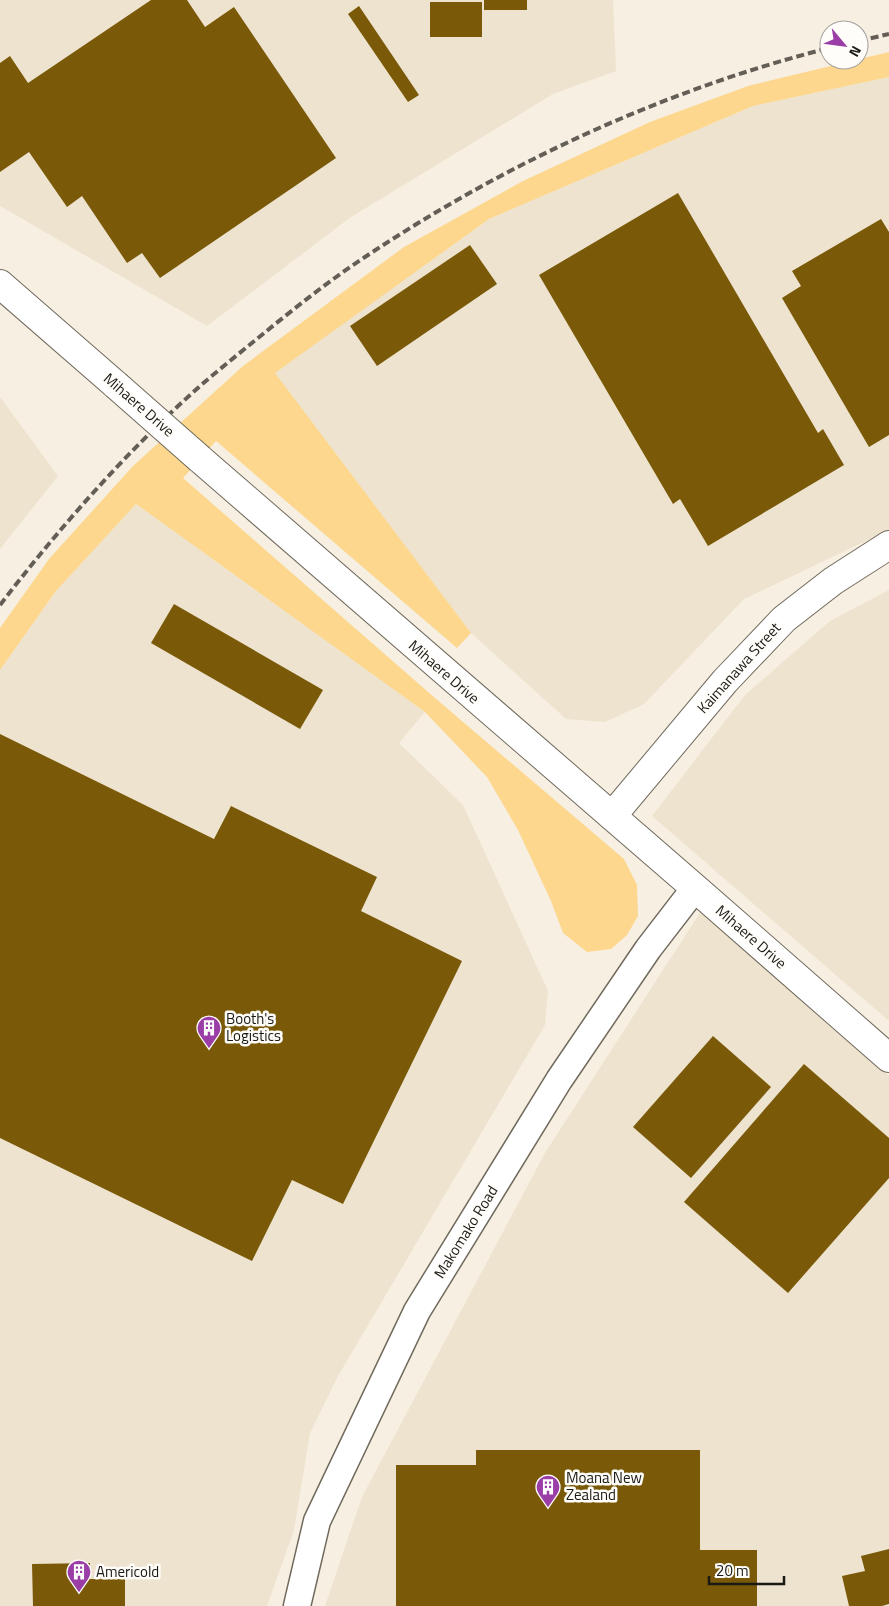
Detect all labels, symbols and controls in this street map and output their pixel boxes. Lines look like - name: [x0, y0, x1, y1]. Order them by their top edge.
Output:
- north arrow: [819, 20, 869, 70]
- text: N: [844, 42, 867, 61]
- street label: Mihaere Drive: [99, 367, 180, 442]
- street label: Kaimanawa Street: [691, 616, 786, 718]
- street label: Mihaere Drive: [404, 634, 485, 709]
- street label: Mihaere Drive: [711, 899, 792, 974]
- place label: Booth's Logistics: [226, 1007, 281, 1047]
- building icon: Booth's Logistics: [196, 1015, 222, 1049]
- street label: Makomako Road: [428, 1181, 503, 1283]
- place label: Moana New Zealand: [566, 1466, 642, 1506]
- building icon: Moana New Zealand: [535, 1474, 561, 1508]
- scale bar: [709, 1554, 784, 1586]
- building icon: Americold: [66, 1559, 92, 1593]
- text: 20 m: [716, 1559, 749, 1582]
- place label: Americold: [96, 1560, 159, 1583]

